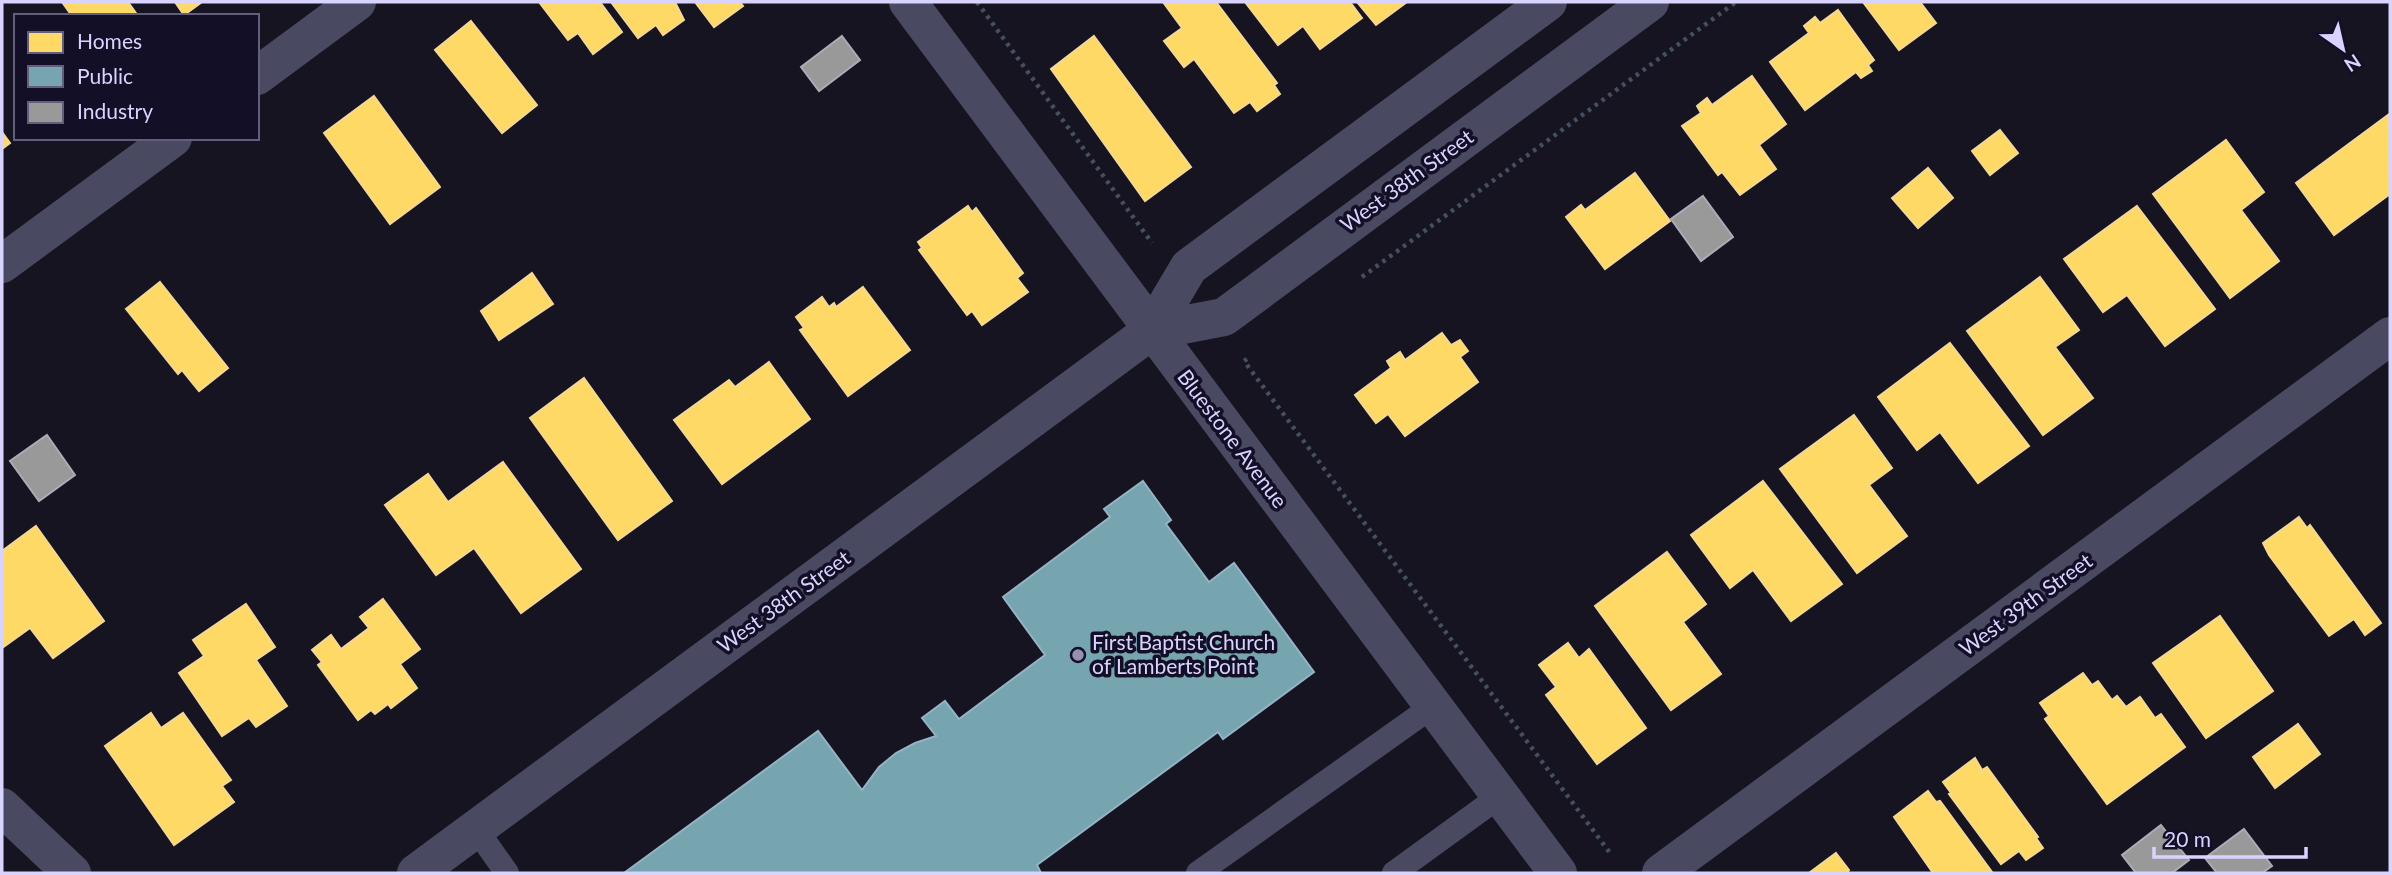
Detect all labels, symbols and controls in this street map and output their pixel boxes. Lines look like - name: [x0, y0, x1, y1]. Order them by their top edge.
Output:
- legend: [14, 14, 259, 140]
- north arrow: [2308, 14, 2378, 84]
- text: Homes: [77, 28, 142, 53]
- text: N: [2340, 50, 2365, 77]
- text: Public: [77, 63, 133, 88]
- text: Industry: [77, 98, 153, 123]
- street label: West 38th Street: [1335, 123, 1478, 236]
- street label: Bluestone Avenue: [1173, 364, 1293, 512]
- street label: West 38th Street: [712, 544, 855, 657]
- street label: West 39th Street: [1954, 547, 2097, 660]
- place label: First Baptist Church of Lamberts Point: [1092, 629, 1275, 678]
- marker: First Baptist Church of Lamberts Point: [1070, 647, 1086, 663]
- scale bar: [2154, 816, 2306, 860]
- text: 20 m: [2164, 826, 2211, 851]

